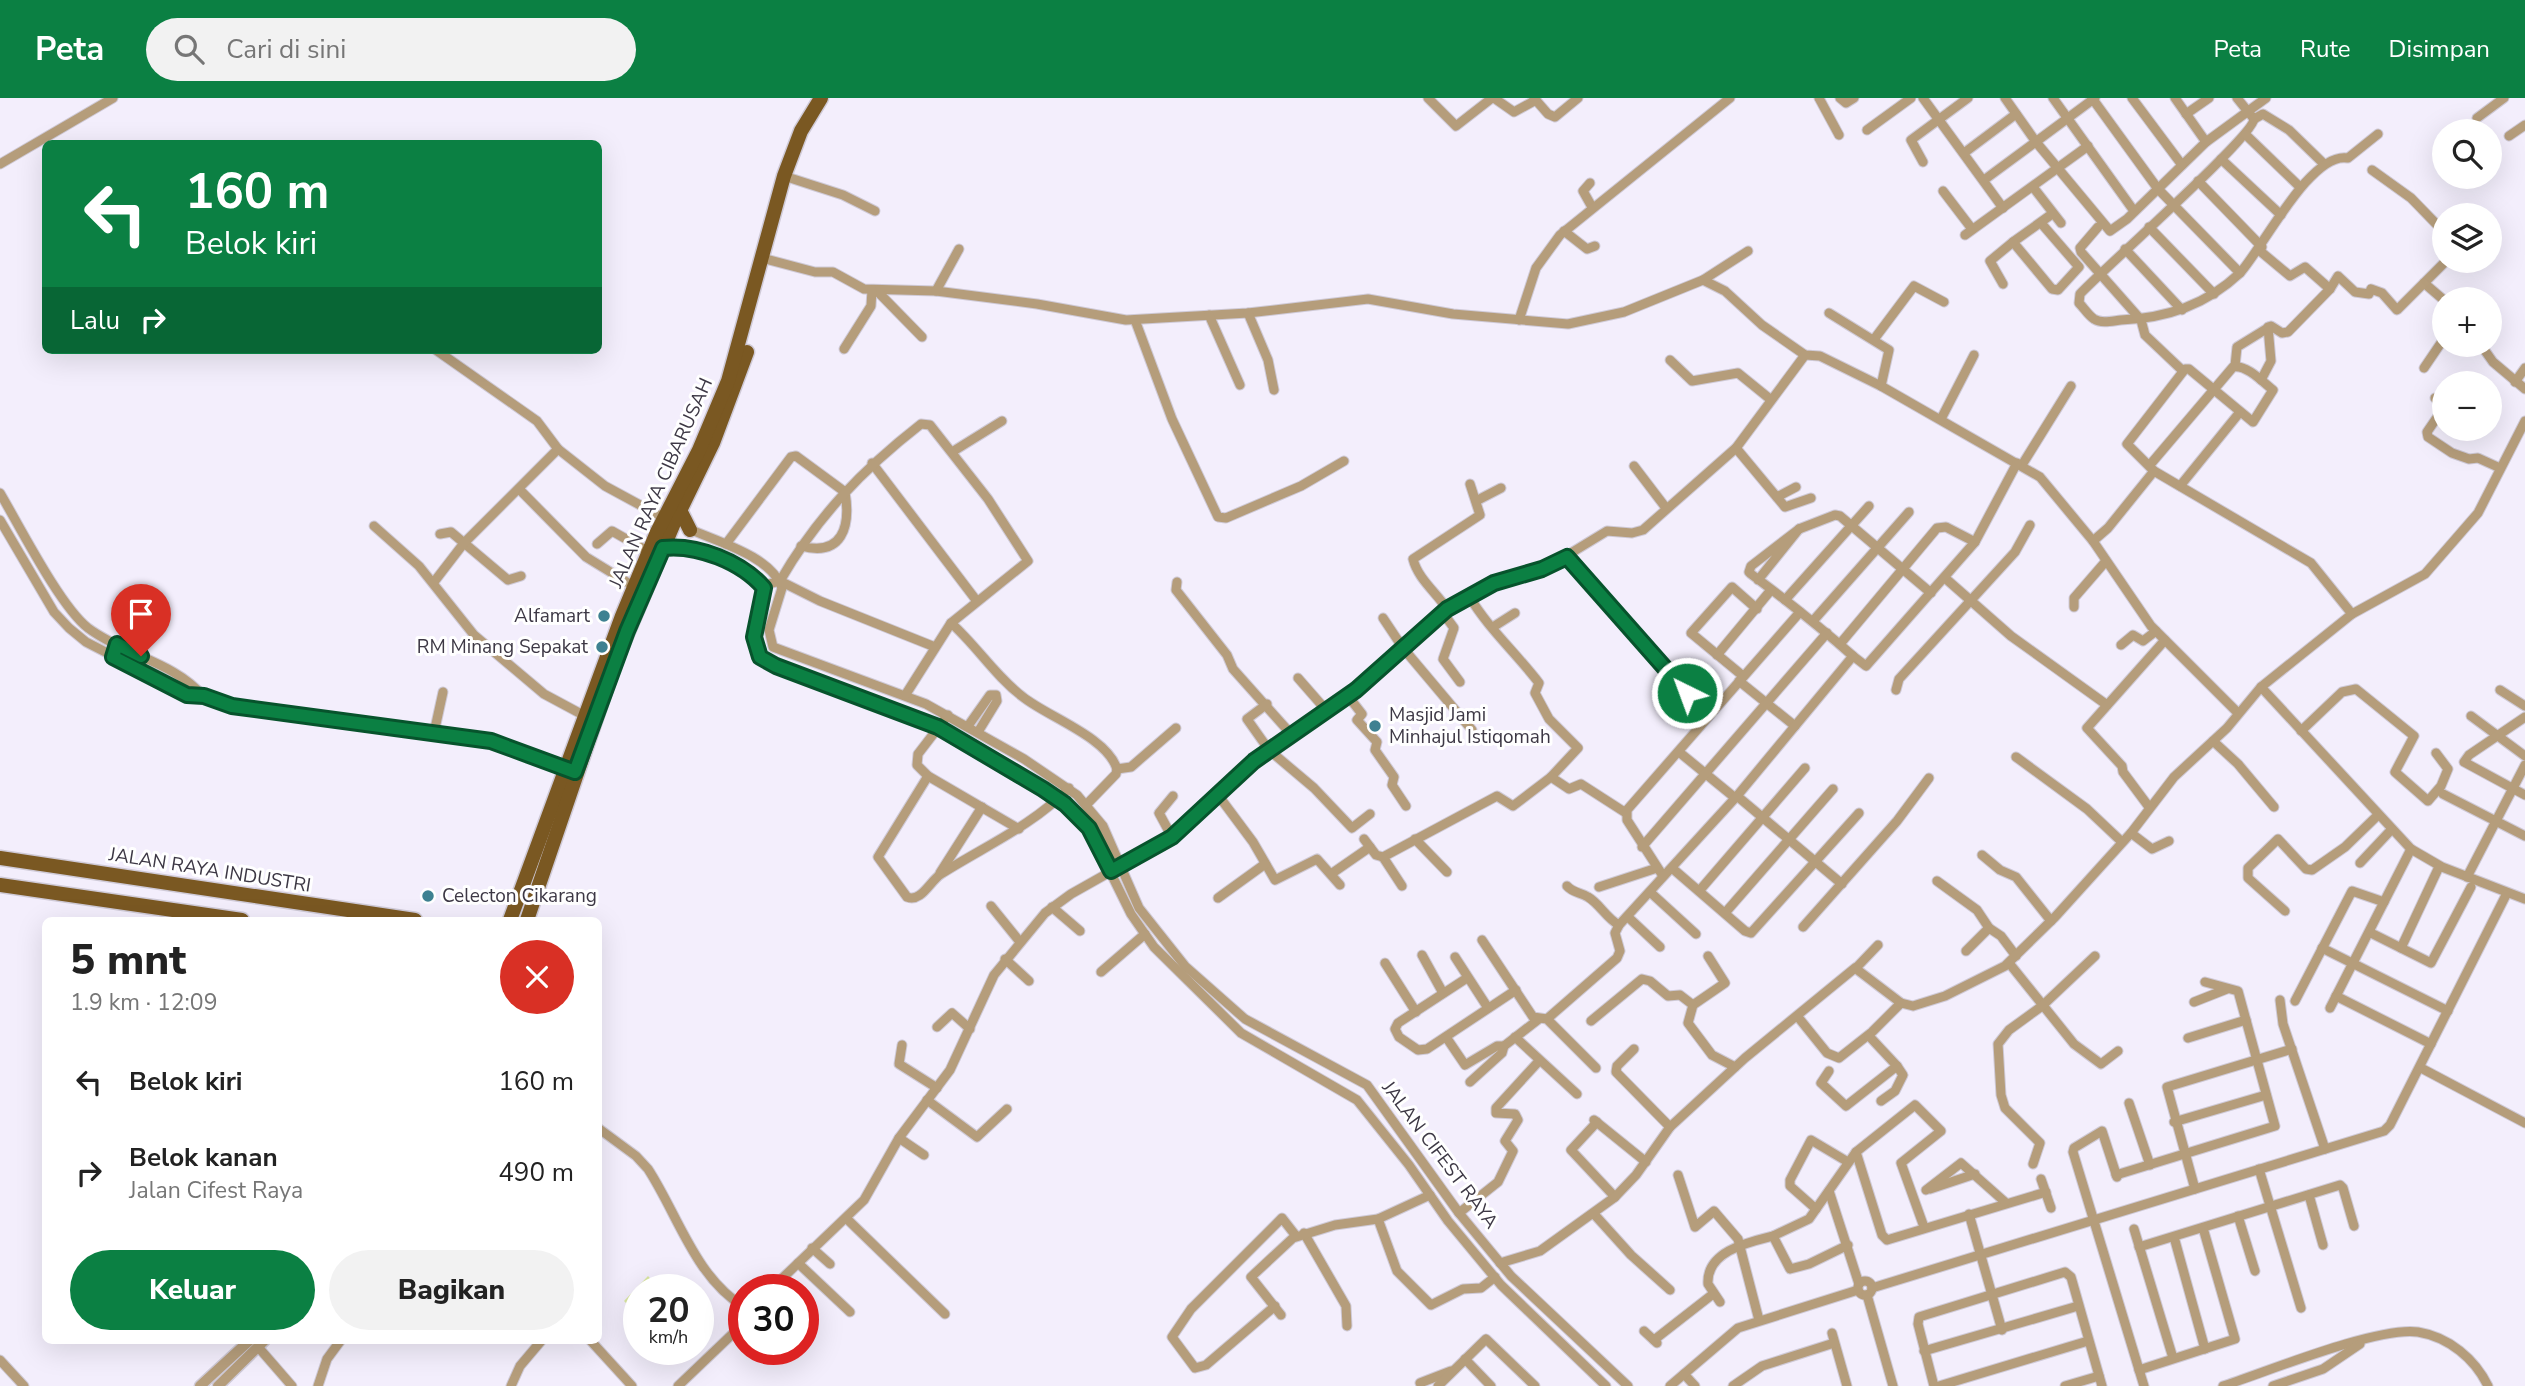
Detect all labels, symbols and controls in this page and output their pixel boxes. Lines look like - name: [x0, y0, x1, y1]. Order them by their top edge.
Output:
- search box: [146, 18, 636, 81]
- text: Peta: [35, 27, 104, 72]
- icon: search: [170, 30, 208, 68]
- text: Cari di sini: [226, 32, 346, 67]
- text: Peta: [2213, 33, 2262, 65]
- text: Rute: [2300, 33, 2351, 65]
- text: Disimpan: [2389, 33, 2490, 65]
- map controls: [2432, 119, 2502, 441]
- button: search: [2432, 119, 2502, 189]
- text: 160 m: [185, 158, 329, 225]
- icon: left: [70, 168, 161, 259]
- button: layers: [2432, 203, 2502, 273]
- text: Belok kiri: [185, 222, 317, 265]
- button: +: [2432, 287, 2502, 357]
- icon: right: [134, 301, 172, 339]
- text: Lalu: [70, 303, 120, 338]
- button: −: [2432, 371, 2502, 441]
- street label: JALAN RAYA CIBARUSAH: [602, 374, 719, 593]
- pin: [111, 584, 171, 656]
- icon: arrive: [122, 595, 160, 633]
- place label: Alfamart: [514, 603, 590, 629]
- marker: Alfamart: [596, 608, 612, 624]
- place label: RM Minang Sepakat: [417, 634, 588, 660]
- marker: RM Minang Sepakat: [594, 639, 610, 655]
- position arrow: [1650, 656, 1724, 730]
- place label: Masjid Jami Minhajul Istiqomah: [1389, 702, 1551, 750]
- marker: Masjid Jami Minhajul Istiqomah: [1367, 718, 1383, 734]
- street label: JALAN RAYA INDUSTRI: [106, 841, 313, 899]
- place label: Celecton Cikarang: [442, 883, 597, 909]
- marker: Celecton Cikarang: [420, 888, 436, 904]
- text: 5 mnt: [70, 932, 186, 989]
- button: close: [500, 940, 574, 1014]
- text: 1.9 km · 12:09: [70, 987, 217, 1018]
- icon: left: [70, 1063, 108, 1101]
- text: Belok kiri: [129, 1064, 242, 1099]
- text: 160 m: [498, 1064, 574, 1099]
- street label: JALAN CIFEST RAYA: [1375, 1075, 1504, 1234]
- text: Belok kanan: [129, 1140, 278, 1175]
- icon: right: [70, 1154, 108, 1192]
- text: 490 m: [498, 1155, 574, 1190]
- text: Jalan Cifest Raya: [129, 1175, 303, 1206]
- button: Keluar: [70, 1250, 315, 1330]
- button: Bagikan: [329, 1250, 574, 1330]
- speed limit sign: 30: [728, 1274, 819, 1365]
- text: 20: [647, 1287, 690, 1334]
- text: km/h: [649, 1325, 688, 1349]

